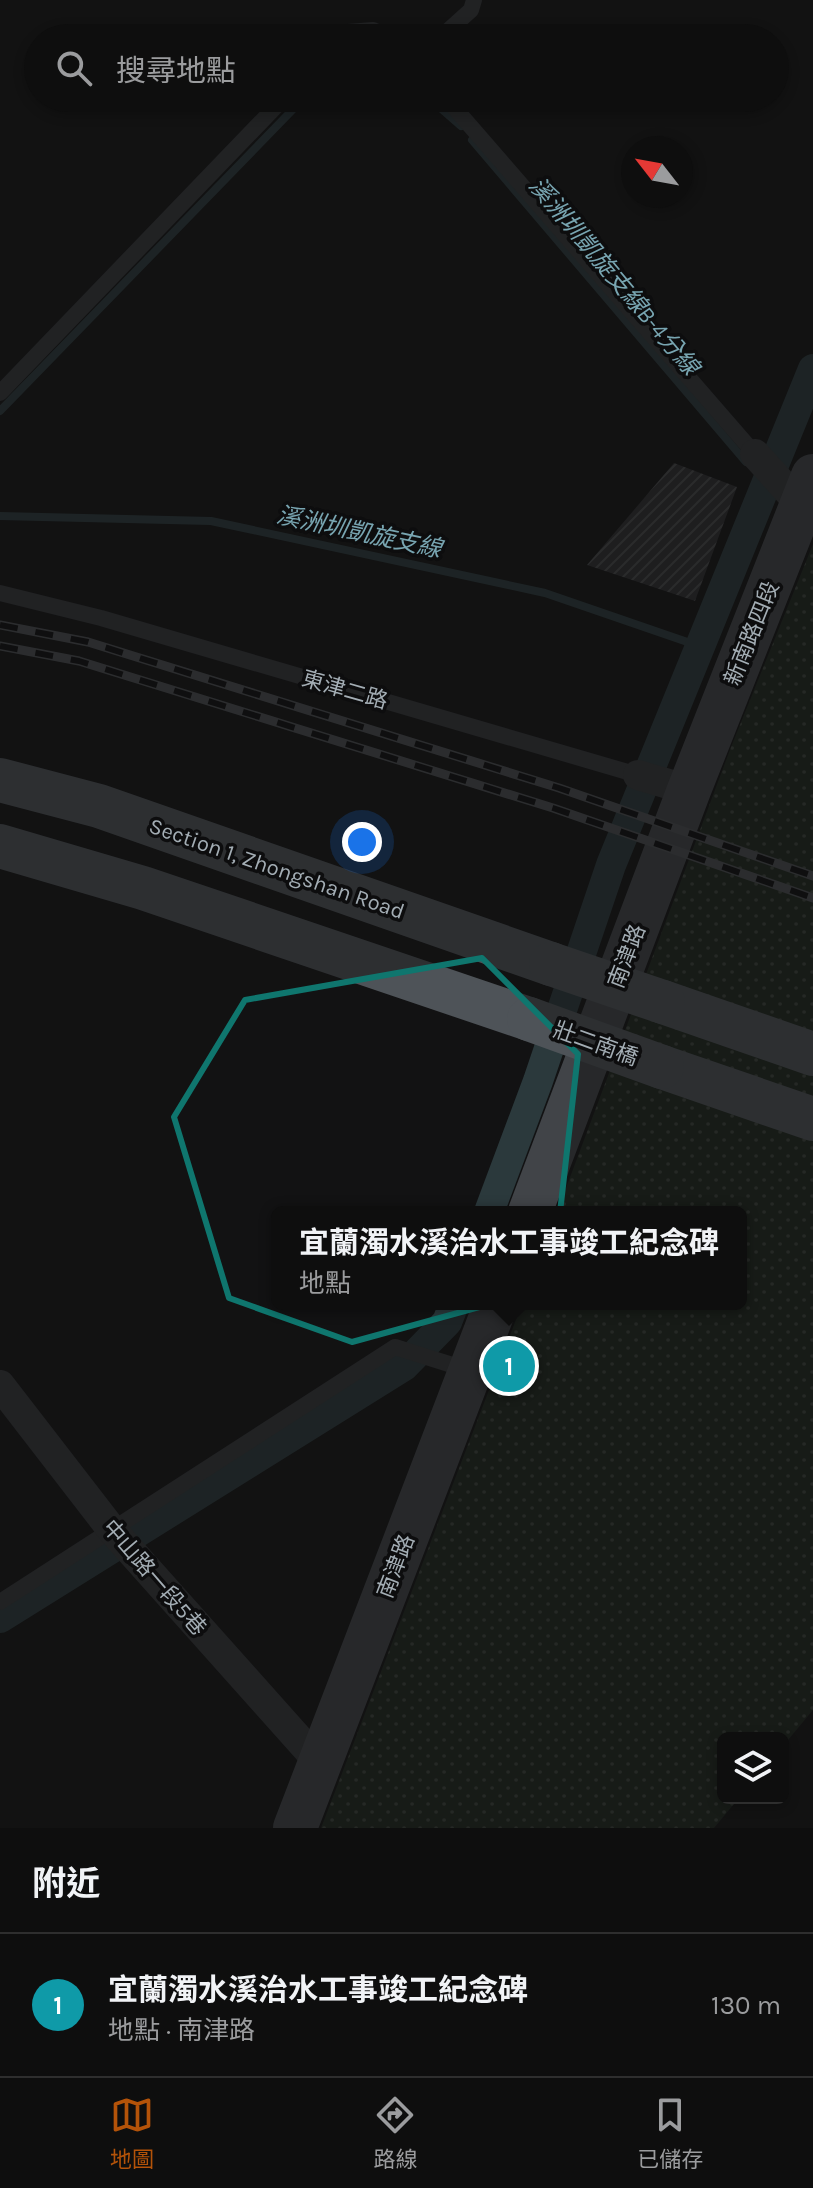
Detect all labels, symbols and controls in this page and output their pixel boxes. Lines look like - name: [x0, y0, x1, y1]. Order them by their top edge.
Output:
- search box: [24, 24, 789, 112]
- icon: search: [52, 46, 96, 90]
- text: 搜尋地點: [116, 53, 236, 89]
- north arrow: [621, 136, 693, 208]
- water label: 溪洲圳凱旋支線B-4分線: [523, 172, 707, 383]
- water label: 溪洲圳凱旋支線: [274, 501, 447, 564]
- street label: 新南路四段: [719, 578, 785, 689]
- street label: 東津二路: [299, 665, 391, 715]
- street label: Section 1, Zhongshan Road: [146, 813, 408, 925]
- your location: [342, 822, 382, 862]
- street label: 南津路: [603, 921, 651, 992]
- street label: 壯二南橋: [550, 1017, 641, 1071]
- popup: [271, 1206, 747, 1310]
- text: 宜蘭濁水溪治水工事竣工紀念碑: [299, 1225, 719, 1261]
- text: 地點: [299, 1268, 351, 1299]
- pin: 1: [483, 1336, 535, 1396]
- street label: 中山路一段5巷: [97, 1515, 211, 1641]
- street label: 南津路: [372, 1531, 420, 1602]
- map controls: [717, 1732, 789, 1804]
- button: layers: [717, 1732, 789, 1804]
- text: 附近: [32, 1864, 100, 1904]
- text: 宜蘭濁水溪治水工事竣工紀念碑: [108, 1972, 528, 2008]
- text: 1: [53, 1990, 63, 2021]
- text: 130 m: [711, 1990, 781, 2021]
- text: 地點 · 南津路: [108, 2015, 255, 2046]
- tab: 地圖: [110, 2093, 154, 2173]
- tab: 路線: [373, 2093, 417, 2173]
- tab: 已儲存: [637, 2093, 703, 2173]

